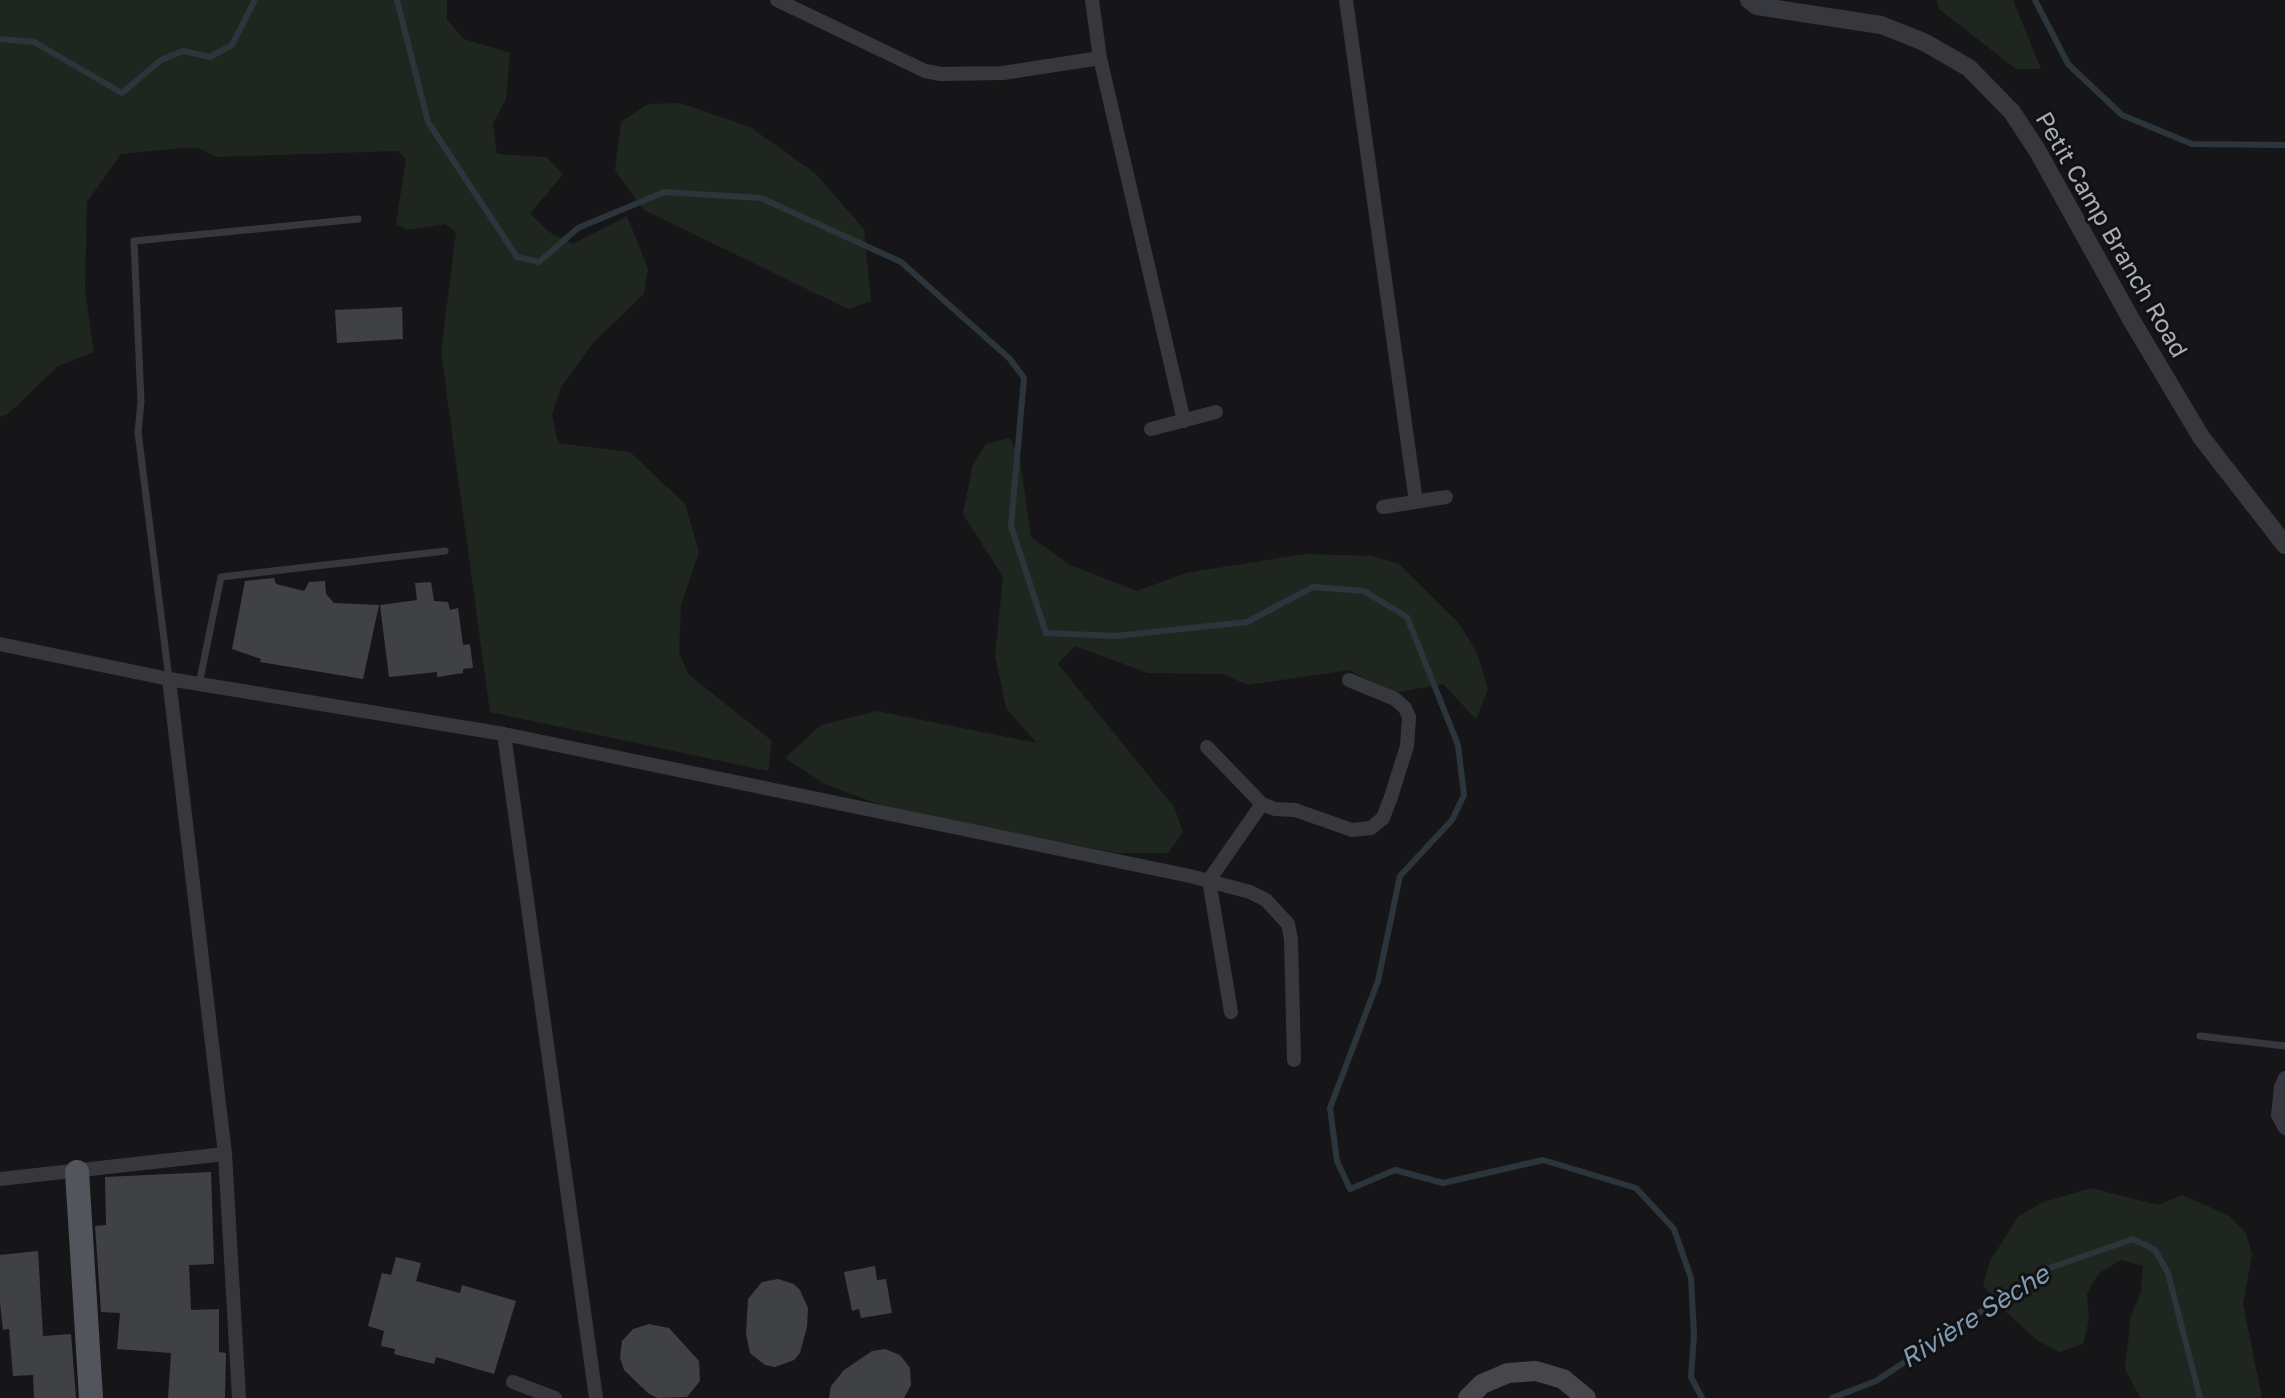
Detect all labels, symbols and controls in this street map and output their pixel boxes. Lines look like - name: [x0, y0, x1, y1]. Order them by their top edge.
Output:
- street label: Petit Camp Branch Road: [2029, 107, 2193, 363]
- water label: Rivière Sèche: [1895, 1259, 2055, 1375]

